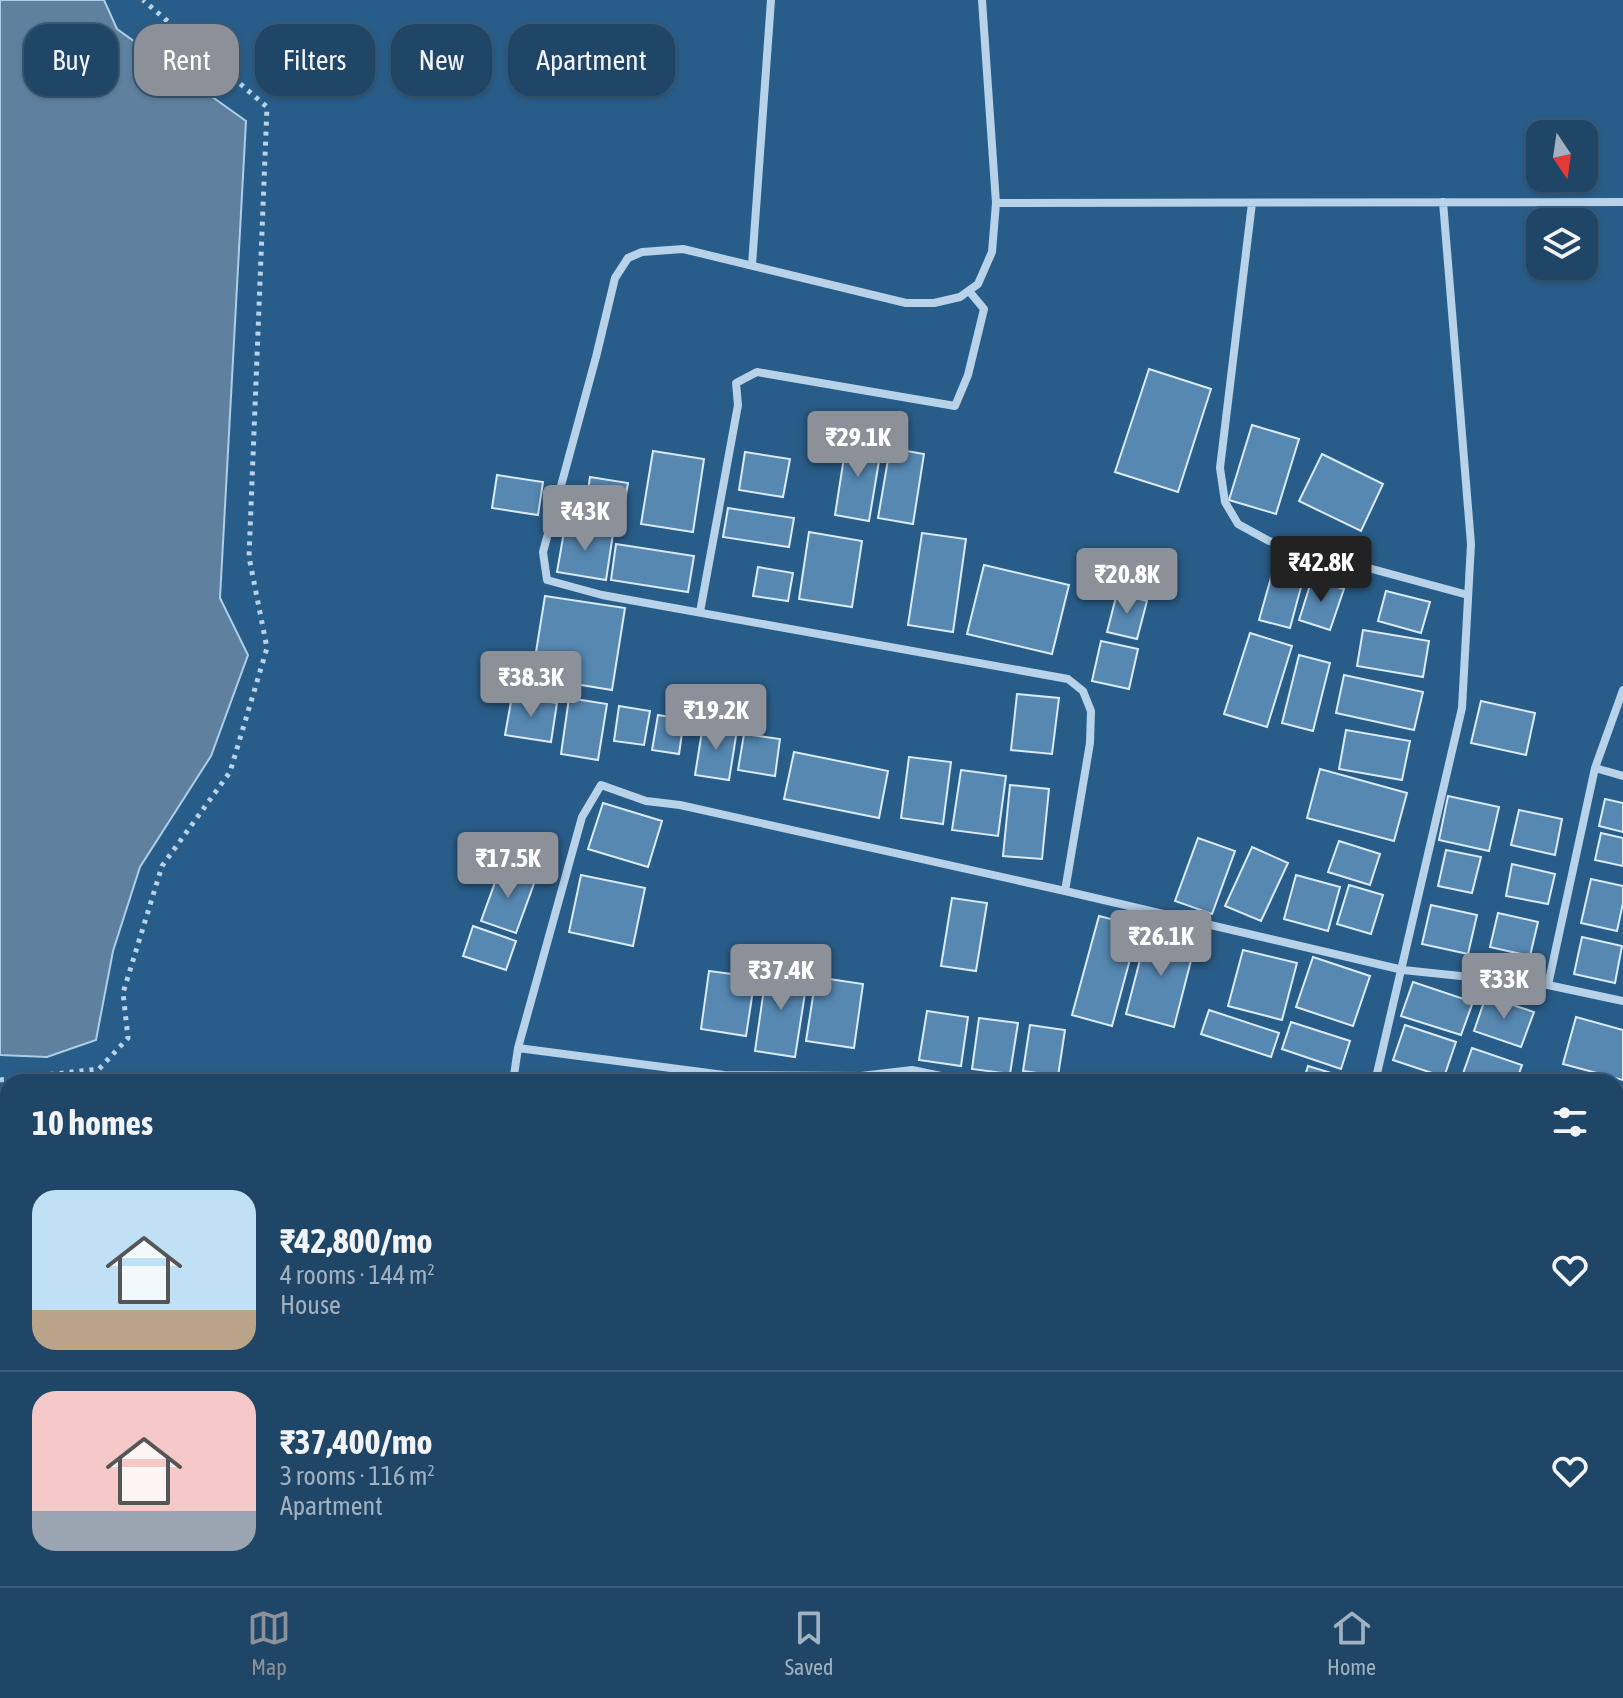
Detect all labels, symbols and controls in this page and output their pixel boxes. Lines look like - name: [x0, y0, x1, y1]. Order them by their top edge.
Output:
- chip: Buy: [24, 24, 118, 96]
- chip: Rent: [134, 24, 239, 96]
- chip: Filters: [255, 24, 375, 96]
- chip: New: [391, 24, 492, 96]
- chip: Apartment: [508, 24, 675, 96]
- north arrow: [1526, 120, 1598, 192]
- map controls: [1526, 120, 1598, 280]
- button: layers: [1526, 208, 1598, 280]
- pin: ₹29.1K: [793, 411, 923, 479]
- text: ₹29.1K: [825, 422, 891, 452]
- pin: ₹43K: [538, 485, 632, 553]
- text: ₹43K: [561, 496, 609, 526]
- pin: ₹42.8K: [1256, 536, 1386, 604]
- text: ₹42.8K: [1288, 547, 1354, 577]
- pin: ₹20.8K: [1062, 548, 1192, 616]
- text: ₹20.8K: [1094, 559, 1160, 589]
- pin: ₹38.3K: [466, 651, 596, 719]
- text: ₹38.3K: [498, 662, 564, 692]
- pin: ₹19.2K: [651, 684, 781, 752]
- text: ₹19.2K: [683, 695, 749, 725]
- pin: ₹17.5K: [443, 832, 573, 900]
- text: ₹17.5K: [475, 843, 541, 873]
- pin: ₹26.1K: [1096, 910, 1226, 978]
- text: ₹26.1K: [1128, 921, 1194, 951]
- pin: ₹37.4K: [716, 944, 846, 1012]
- pin: ₹33K: [1457, 953, 1551, 1021]
- text: ₹37.4K: [748, 955, 814, 985]
- text: ₹33K: [1480, 964, 1528, 994]
- icon: filters: [1548, 1100, 1592, 1144]
- text: 10 homes: [32, 1103, 153, 1142]
- text: ₹42,800/mo: [280, 1221, 433, 1260]
- icon: home: [96, 1222, 192, 1318]
- icon: heart: [1548, 1248, 1592, 1292]
- text: 4 rooms · 144 m²: [280, 1260, 435, 1290]
- text: House: [280, 1290, 341, 1320]
- text: ₹37,400/mo: [280, 1422, 433, 1461]
- icon: home: [96, 1423, 192, 1519]
- icon: heart: [1548, 1449, 1592, 1493]
- text: 3 rooms · 116 m²: [280, 1461, 435, 1491]
- text: Apartment: [280, 1491, 383, 1521]
- tab: Map: [247, 1606, 291, 1680]
- tab: Saved: [785, 1606, 833, 1680]
- tab: Home: [1327, 1606, 1376, 1680]

